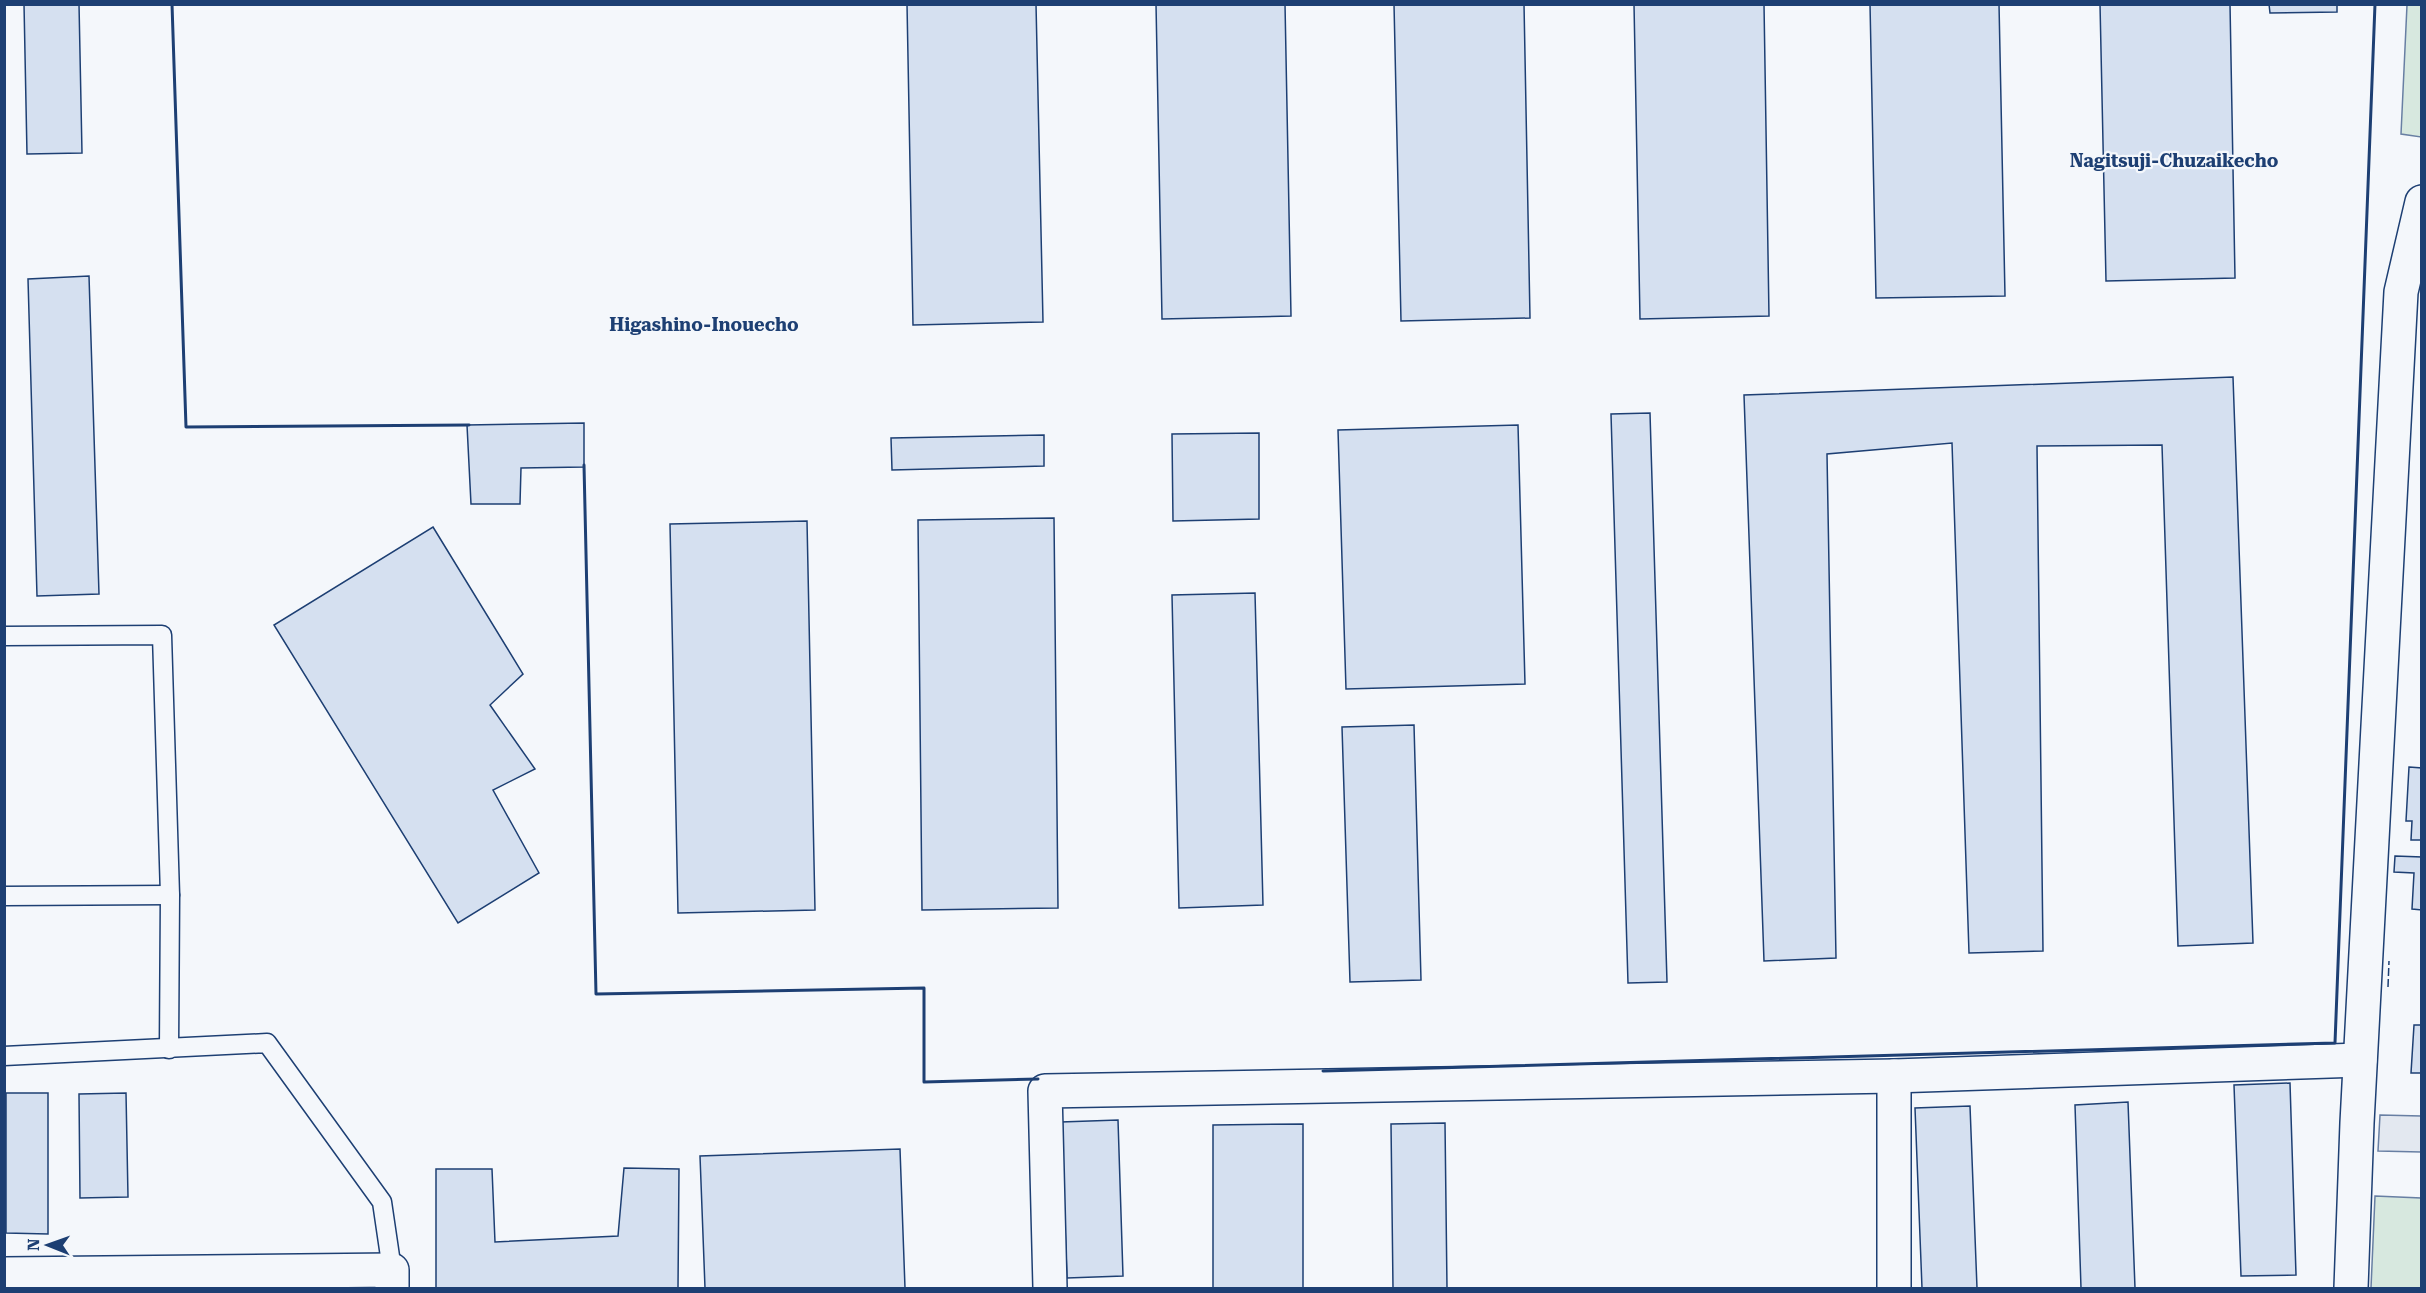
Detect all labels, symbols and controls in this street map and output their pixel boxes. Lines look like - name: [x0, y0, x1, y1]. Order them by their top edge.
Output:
- district label: Nagitsuji-Chuzaikecho: [2070, 150, 2279, 171]
- district label: Higashino-Inouecho: [609, 314, 799, 335]
- north arrow: [18, 1215, 78, 1275]
- text: N: [24, 1238, 43, 1251]

